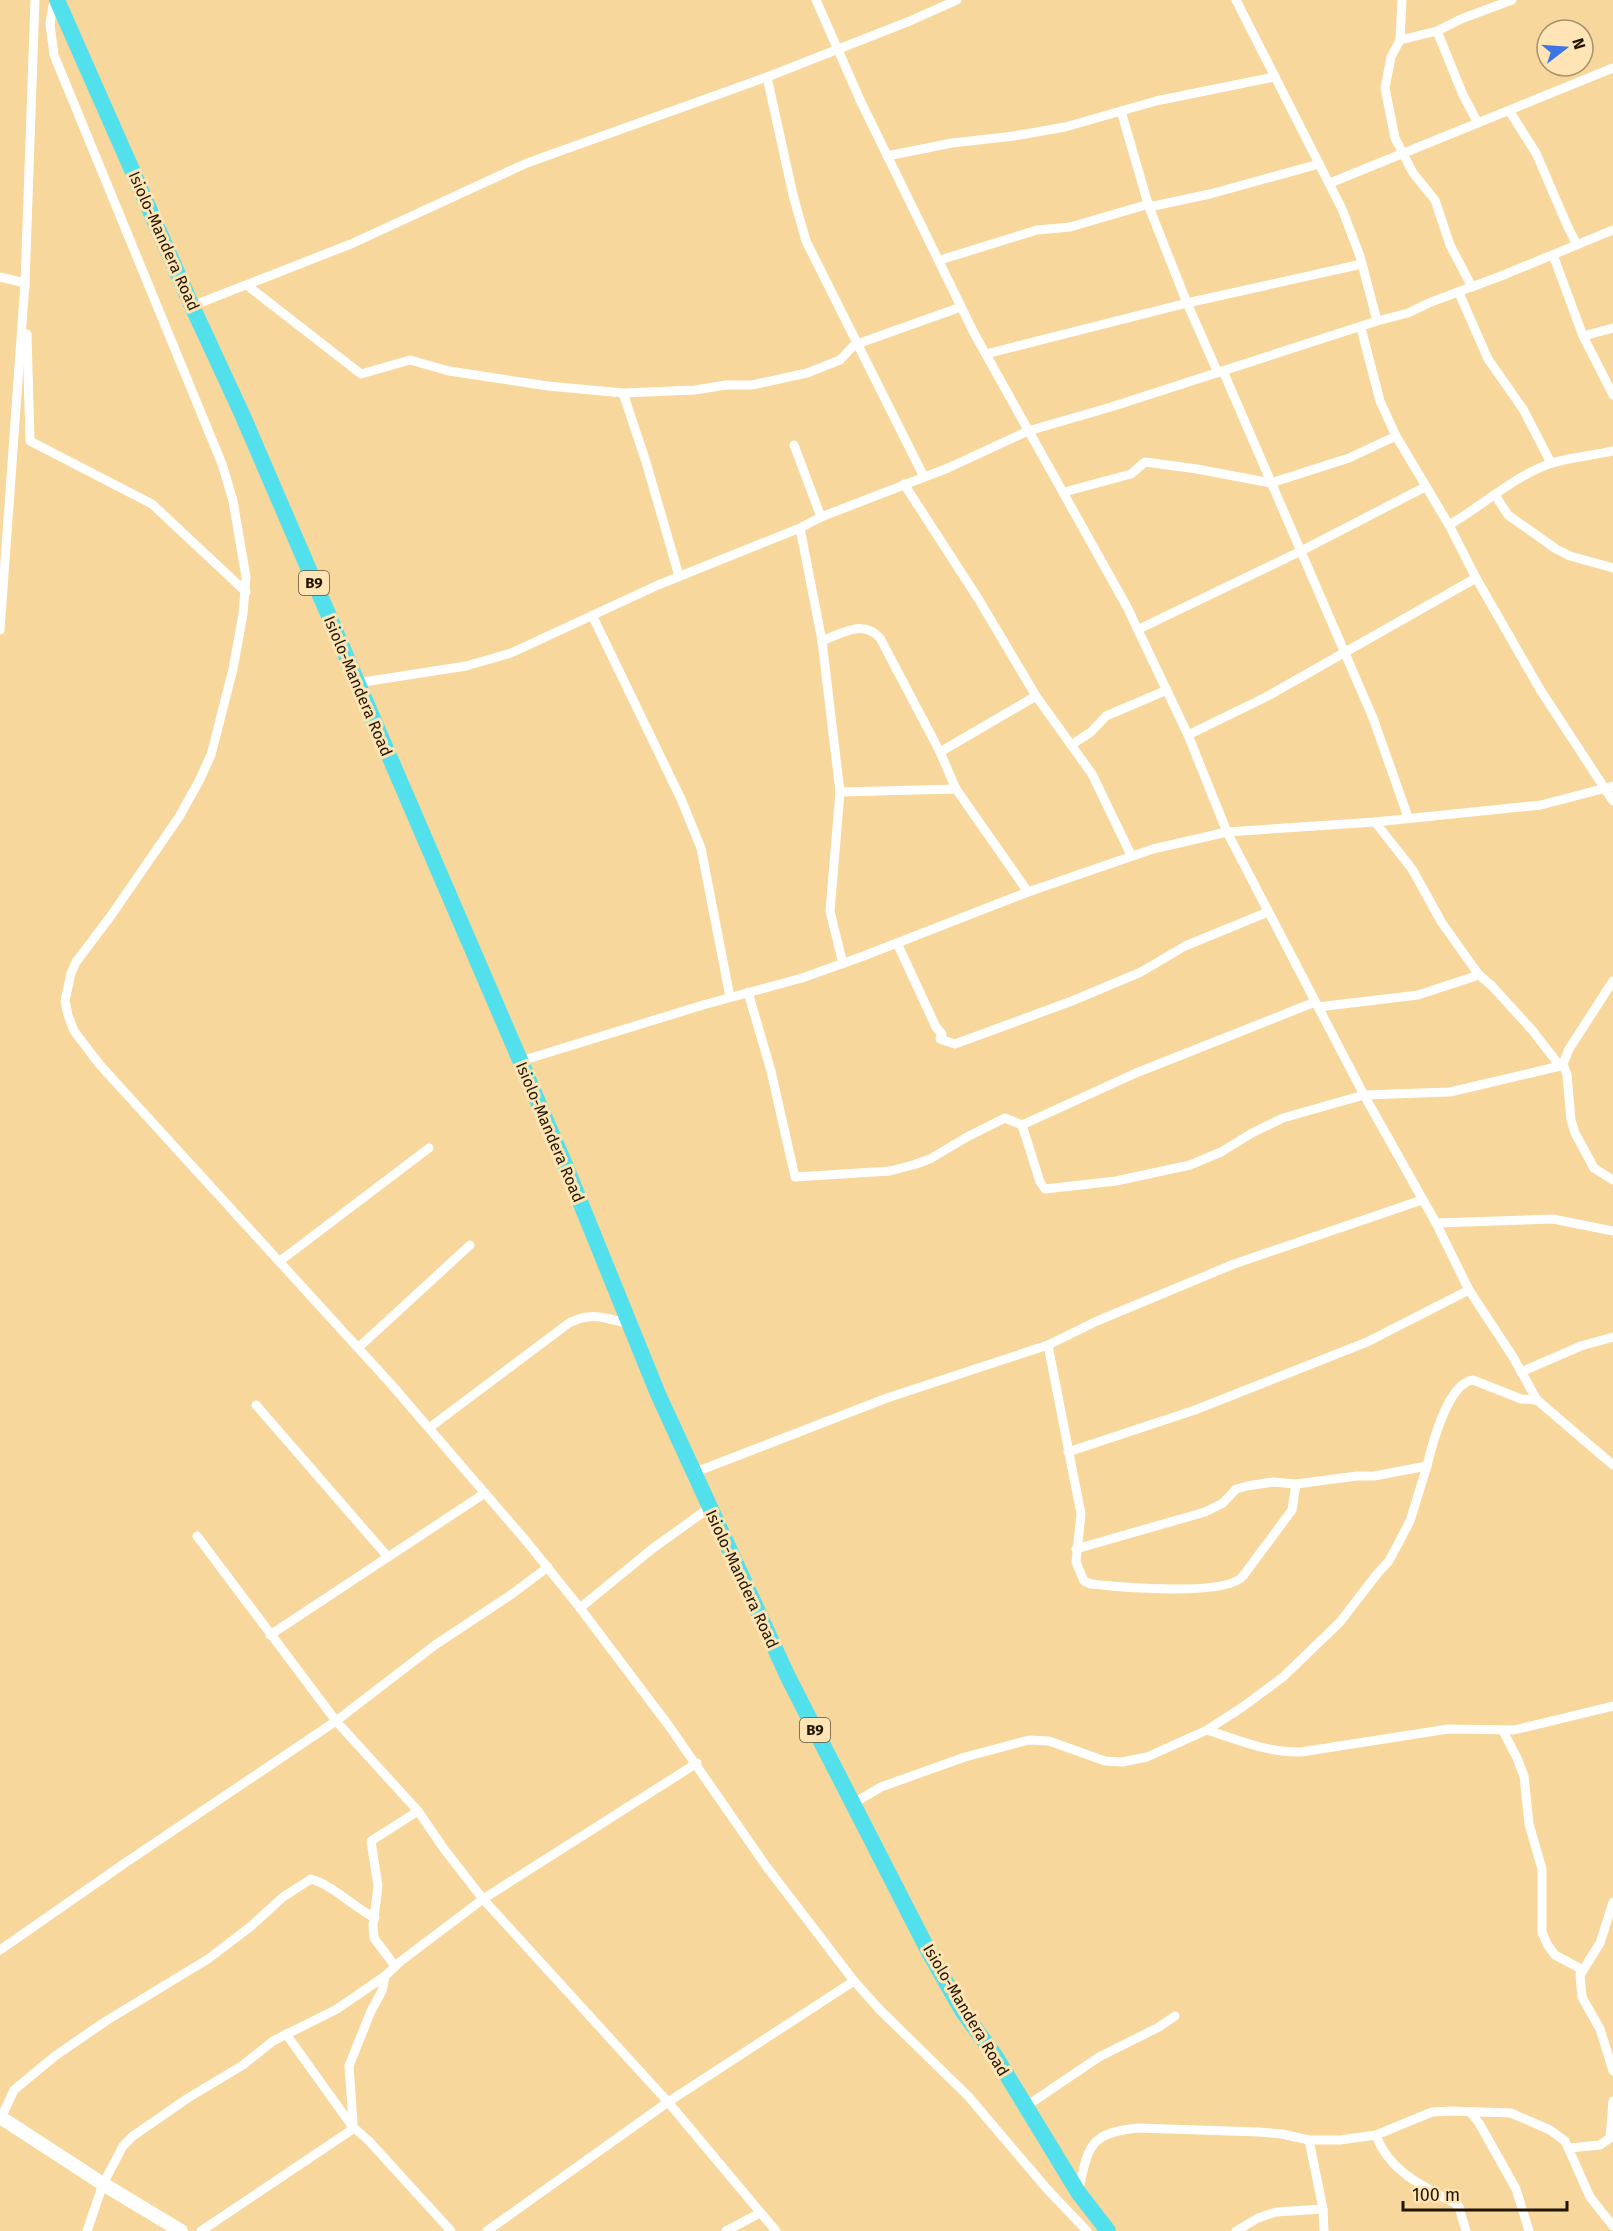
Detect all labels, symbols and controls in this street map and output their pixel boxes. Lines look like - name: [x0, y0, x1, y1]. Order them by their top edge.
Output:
- north arrow: [1535, 18, 1595, 78]
- text: N: [1568, 36, 1590, 52]
- street label: Isiolo-Mandera Road: [125, 168, 203, 314]
- road number: B9: [299, 571, 329, 595]
- street label: Isiolo-Mandera Road: [320, 613, 396, 759]
- street label: Isiolo-Mandera Road: [512, 1059, 588, 1205]
- street label: Isiolo-Mandera Road: [702, 1507, 782, 1651]
- road number: B9: [800, 1718, 830, 1742]
- street label: Isiolo-Mandera Road: [919, 1941, 1013, 2079]
- scale bar: [1403, 2174, 1566, 2212]
- text: 100 m: [1412, 2184, 1460, 2206]

